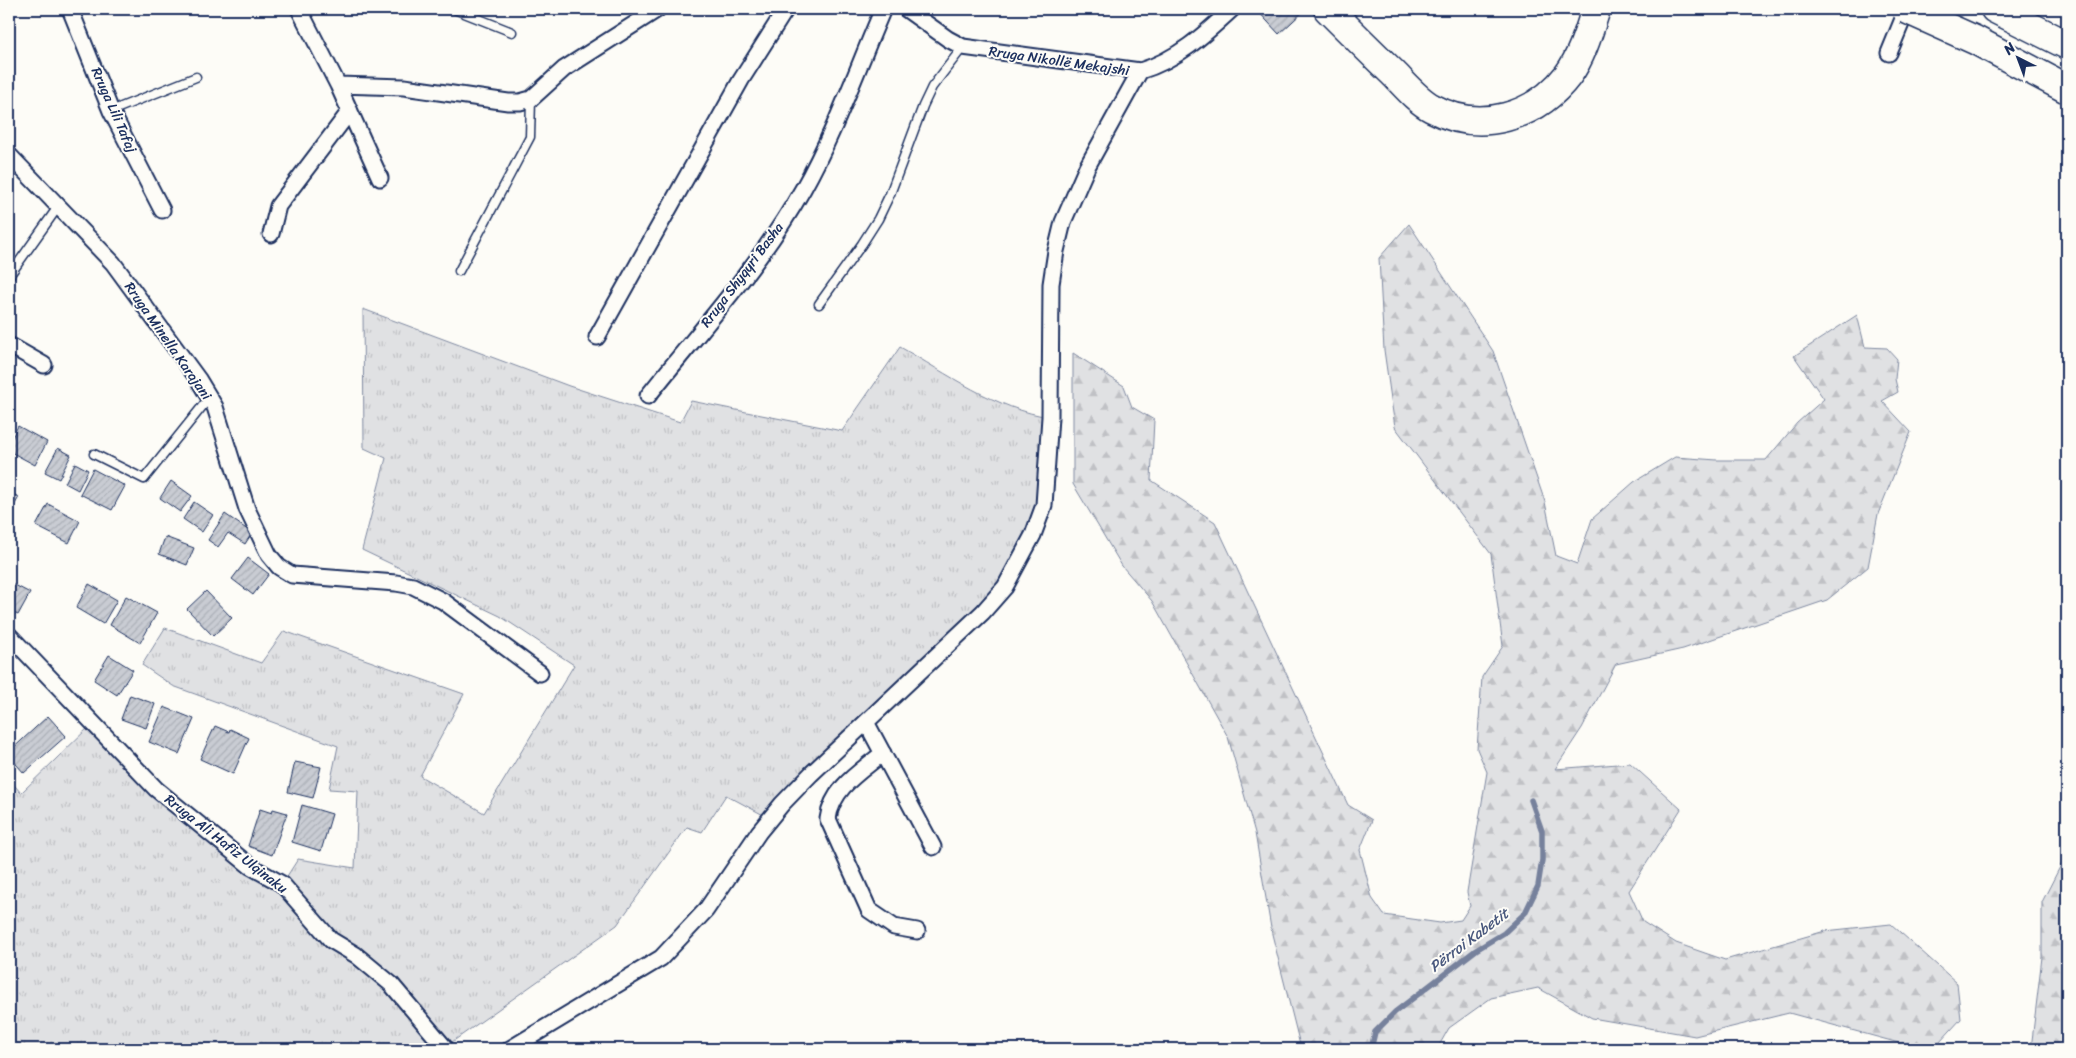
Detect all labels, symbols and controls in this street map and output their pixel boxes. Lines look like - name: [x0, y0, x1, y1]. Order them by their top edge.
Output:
- north arrow: [1994, 32, 2044, 82]
- text: N: [1997, 36, 2022, 62]
- street label: Rruga Nikollë Mekajshi: [987, 39, 1132, 83]
- street label: Rruga Lili Tafaj: [84, 63, 144, 157]
- street label: Rruga Shyqyri Basha: [694, 217, 790, 333]
- street label: Rruga Minella Karajani: [118, 276, 219, 406]
- street label: Rruga Ali Hafiz Ulqinaku: [159, 788, 294, 901]
- water label: Përroi Kabetit: [1423, 900, 1516, 979]

